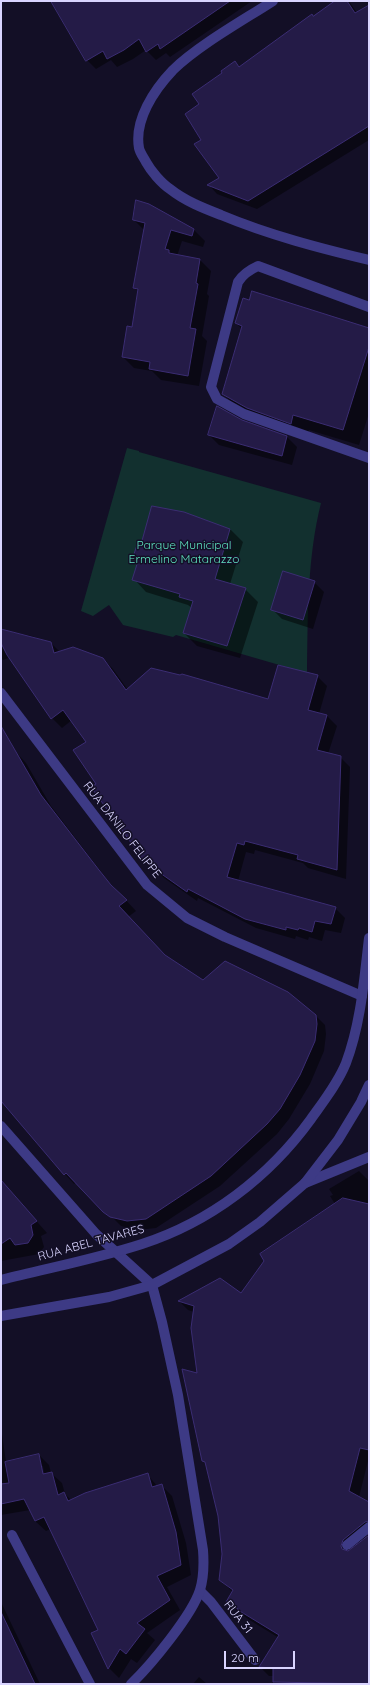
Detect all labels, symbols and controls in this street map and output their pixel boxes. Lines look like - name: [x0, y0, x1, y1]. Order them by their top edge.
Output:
- park label: Parque Municipal Ermelino Matarazzo: [129, 538, 239, 566]
- street label: RUA DANILO FELIPPE: [80, 779, 164, 881]
- street label: RUA ABEL TAVARES: [36, 1222, 146, 1264]
- street label: RUA 31: [221, 1598, 255, 1636]
- scale bar: [226, 1643, 297, 1669]
- text: 20 m: [231, 1650, 259, 1665]

